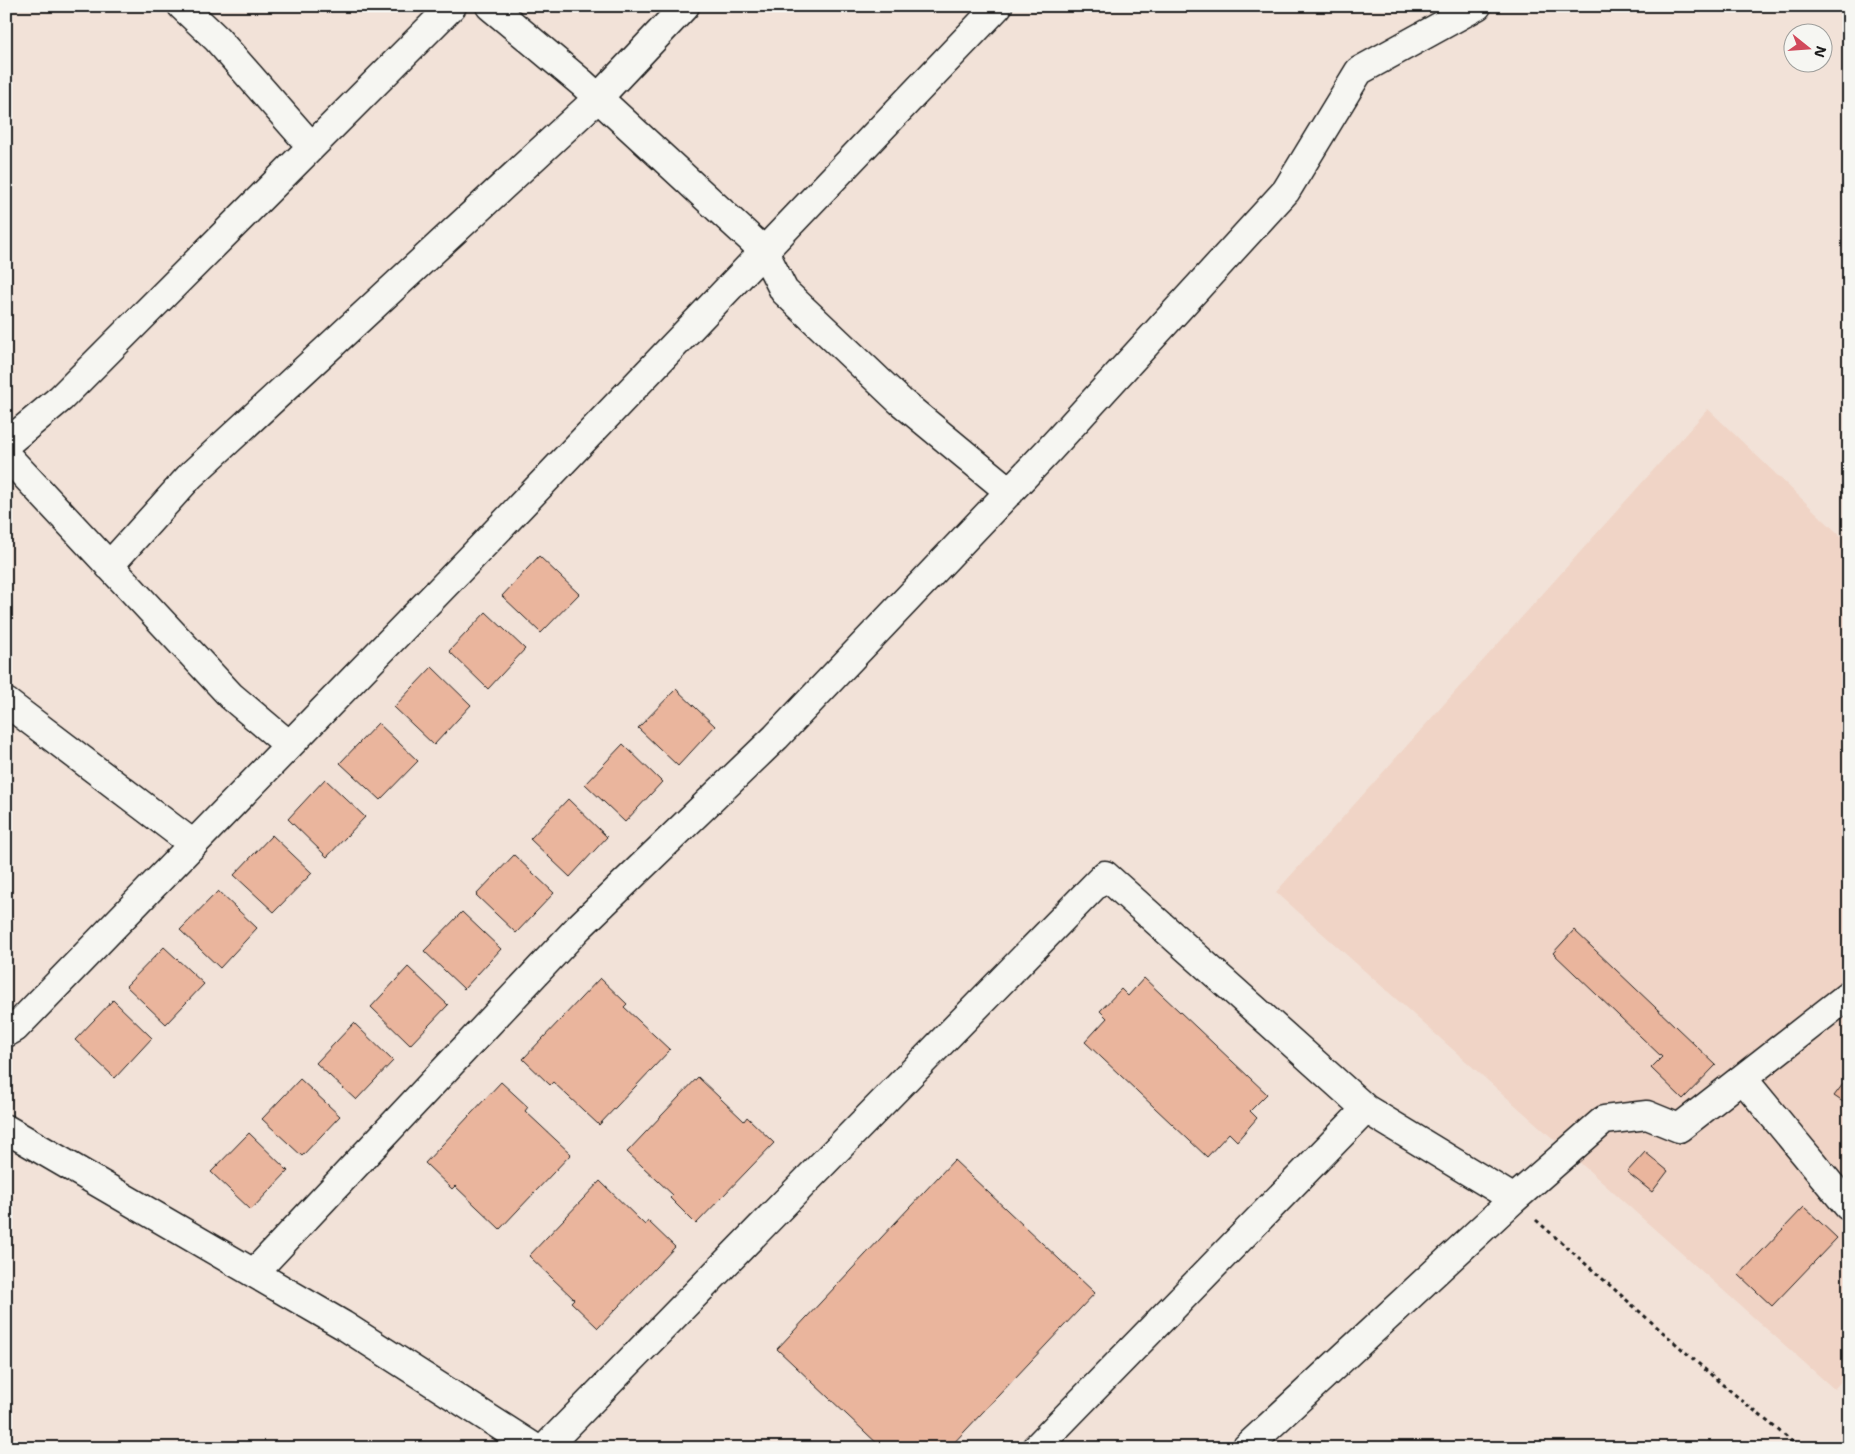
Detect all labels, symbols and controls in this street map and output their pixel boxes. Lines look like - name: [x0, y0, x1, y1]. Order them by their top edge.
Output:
- north arrow: [1782, 22, 1832, 72]
- text: N: [1810, 44, 1831, 60]

